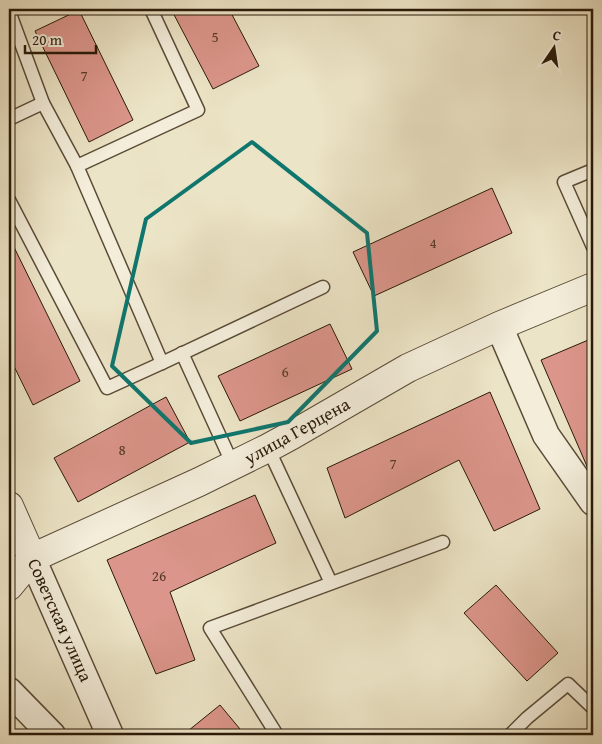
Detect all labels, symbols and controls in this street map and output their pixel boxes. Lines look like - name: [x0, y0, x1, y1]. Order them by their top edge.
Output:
- scale bar: [25, 22, 96, 54]
- north arrow: [530, 22, 580, 72]
- text: С: [551, 25, 563, 46]
- house number: 5: [211, 26, 219, 47]
- text: 20 m: [32, 29, 63, 50]
- house number: 7: [80, 65, 88, 86]
- house number: 4: [429, 232, 437, 253]
- house number: 6: [281, 361, 289, 382]
- street label: улица Герцена: [238, 390, 355, 471]
- house number: 8: [118, 439, 126, 460]
- house number: 7: [389, 453, 397, 474]
- street label: Советская улица: [21, 554, 100, 686]
- house number: 26: [152, 565, 166, 586]

